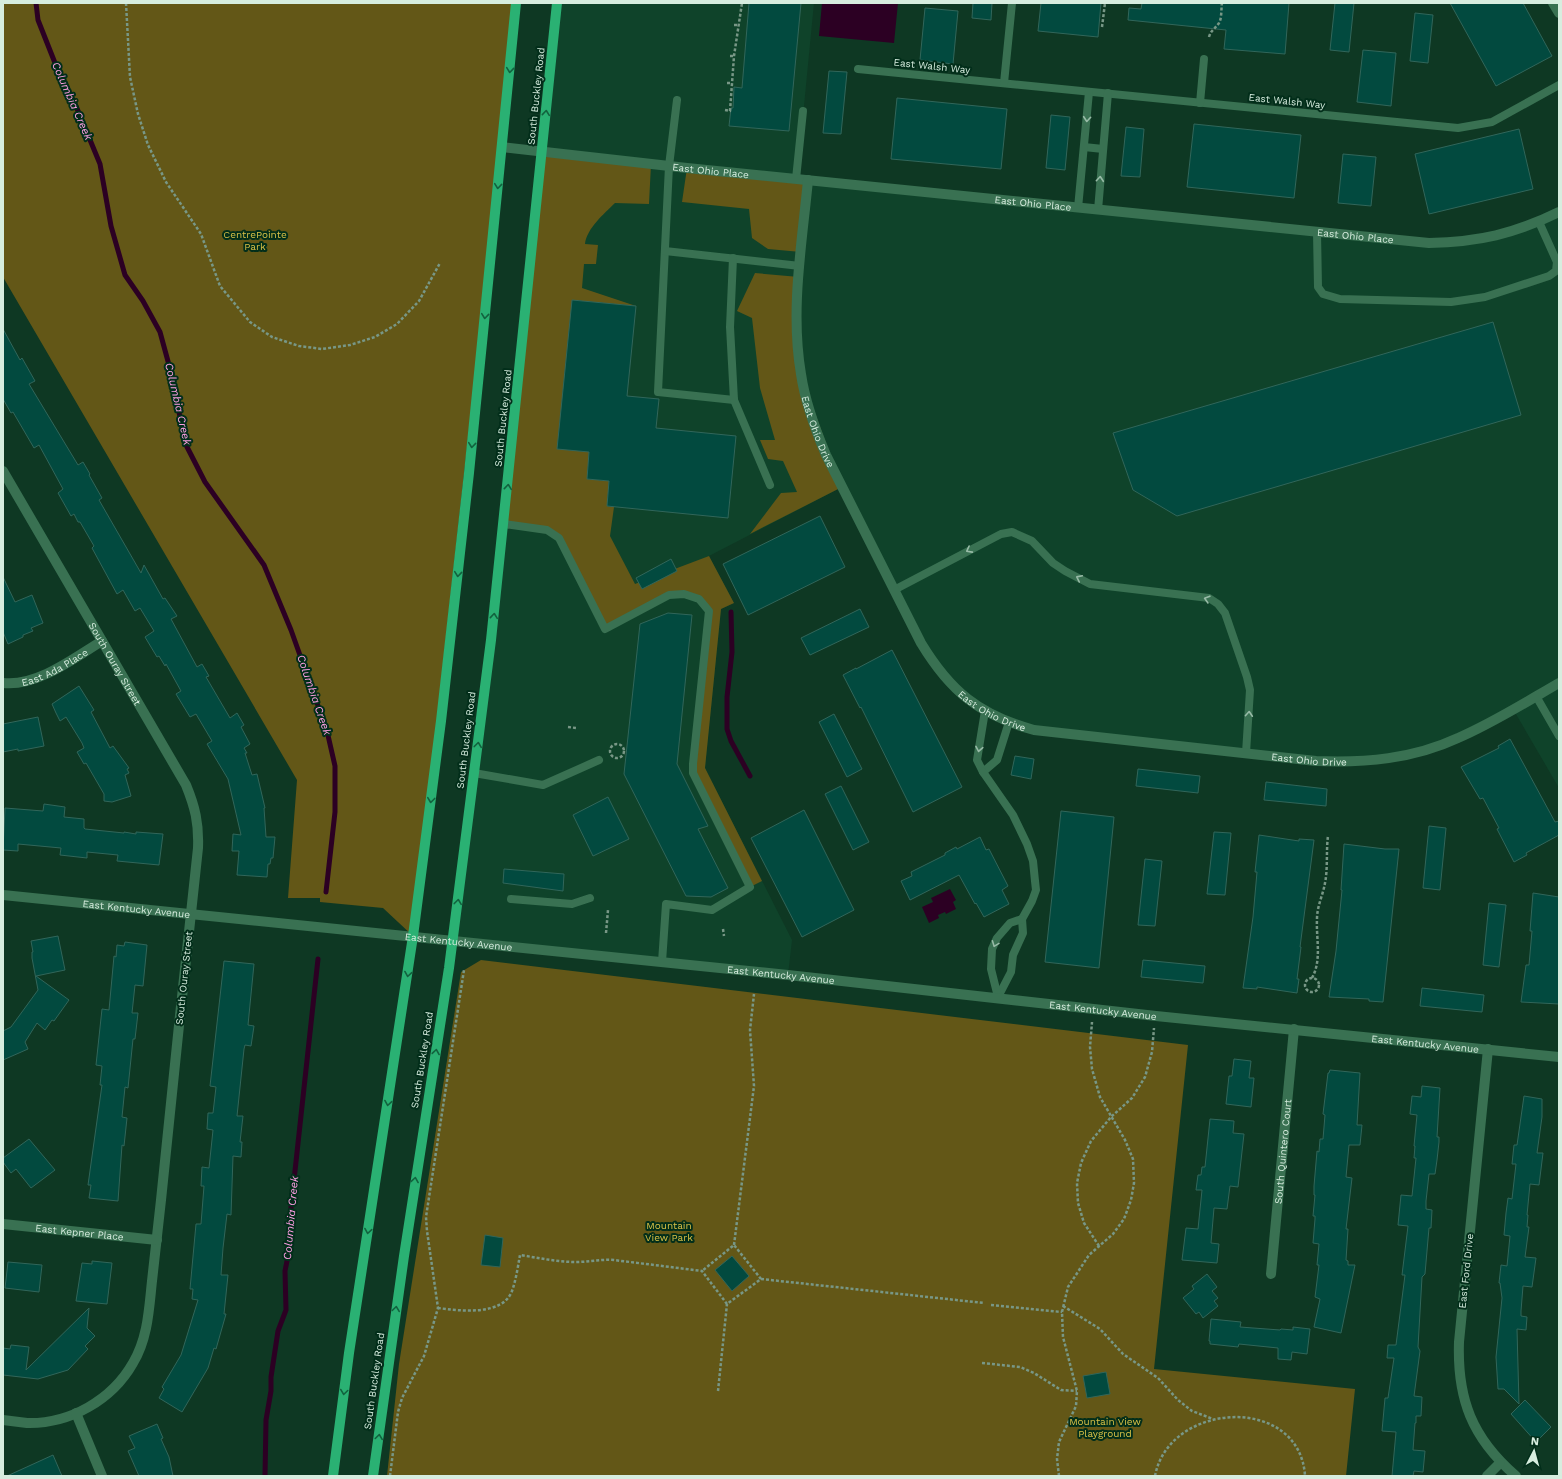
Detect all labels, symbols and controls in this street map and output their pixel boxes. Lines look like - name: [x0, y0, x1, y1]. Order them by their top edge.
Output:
- street label: South Buckley Road: [525, 47, 547, 145]
- street label: East Walsh Way: [893, 57, 972, 76]
- water label: Columbia Creek: [49, 60, 95, 143]
- one-way arrow: [505, 67, 514, 73]
- street label: East Walsh Way: [1248, 92, 1327, 111]
- one-way arrow: [541, 110, 550, 116]
- one-way arrow: [1082, 116, 1091, 122]
- street label: East Ohio Place: [672, 161, 750, 180]
- one-way arrow: [1096, 176, 1105, 182]
- one-way arrow: [494, 183, 503, 189]
- street label: East Ohio Place: [994, 194, 1072, 212]
- street label: East Ohio Place: [1317, 226, 1394, 245]
- park label: CentrePointe Park: [223, 229, 287, 252]
- one-way arrow: [481, 313, 490, 319]
- water label: Columbia Creek: [162, 362, 194, 447]
- street label: South Buckley Road: [492, 369, 514, 467]
- street label: East Ohio Drive: [800, 395, 837, 469]
- one-way arrow: [468, 442, 477, 448]
- one-way arrow: [503, 484, 512, 490]
- one-way arrow: [966, 546, 973, 553]
- one-way arrow: [454, 571, 463, 577]
- one-way arrow: [1076, 575, 1083, 583]
- one-way arrow: [1203, 595, 1210, 604]
- one-way arrow: [489, 613, 498, 619]
- street label: South Ouray Street: [87, 620, 144, 708]
- street label: East Ada Place: [20, 646, 90, 688]
- water label: Columbia Creek: [294, 653, 334, 738]
- street label: East Ohio Drive: [956, 688, 1027, 733]
- street label: South Buckley Road: [455, 691, 477, 789]
- one-way arrow: [1244, 711, 1253, 717]
- one-way arrow: [473, 742, 482, 748]
- one-way arrow: [975, 746, 984, 752]
- street label: East Ohio Drive: [1271, 751, 1347, 767]
- one-way arrow: [426, 797, 435, 803]
- street label: East Kentucky Avenue: [82, 898, 191, 920]
- one-way arrow: [453, 899, 462, 905]
- street label: South Ouray Street: [174, 930, 194, 1025]
- street label: East Kentucky Avenue: [404, 930, 513, 952]
- one-way arrow: [991, 941, 999, 948]
- street label: East Kentucky Avenue: [727, 963, 835, 986]
- one-way arrow: [404, 971, 413, 977]
- street label: East Kentucky Avenue: [1049, 999, 1157, 1022]
- street label: South Buckley Road: [409, 1011, 435, 1109]
- street label: East Kentucky Avenue: [1371, 1032, 1480, 1054]
- one-way arrow: [431, 1048, 439, 1055]
- street label: South Quintero Court: [1272, 1098, 1293, 1204]
- one-way arrow: [384, 1100, 393, 1106]
- water label: Columbia Creek: [281, 1174, 301, 1261]
- one-way arrow: [410, 1177, 419, 1183]
- park label: Mountain View Park: [645, 1220, 693, 1243]
- street label: East Kepner Place: [35, 1222, 124, 1242]
- one-way arrow: [364, 1228, 373, 1234]
- street label: East Ford Drive: [1457, 1233, 1475, 1309]
- one-way arrow: [391, 1306, 400, 1312]
- street label: South Buckley Road: [362, 1332, 386, 1430]
- one-way arrow: [340, 1389, 349, 1395]
- park label: Mountain View Playground: [1069, 1416, 1141, 1439]
- north arrow: [1514, 1431, 1554, 1471]
- one-way arrow: [374, 1434, 383, 1440]
- text: N: [1530, 1435, 1540, 1448]

